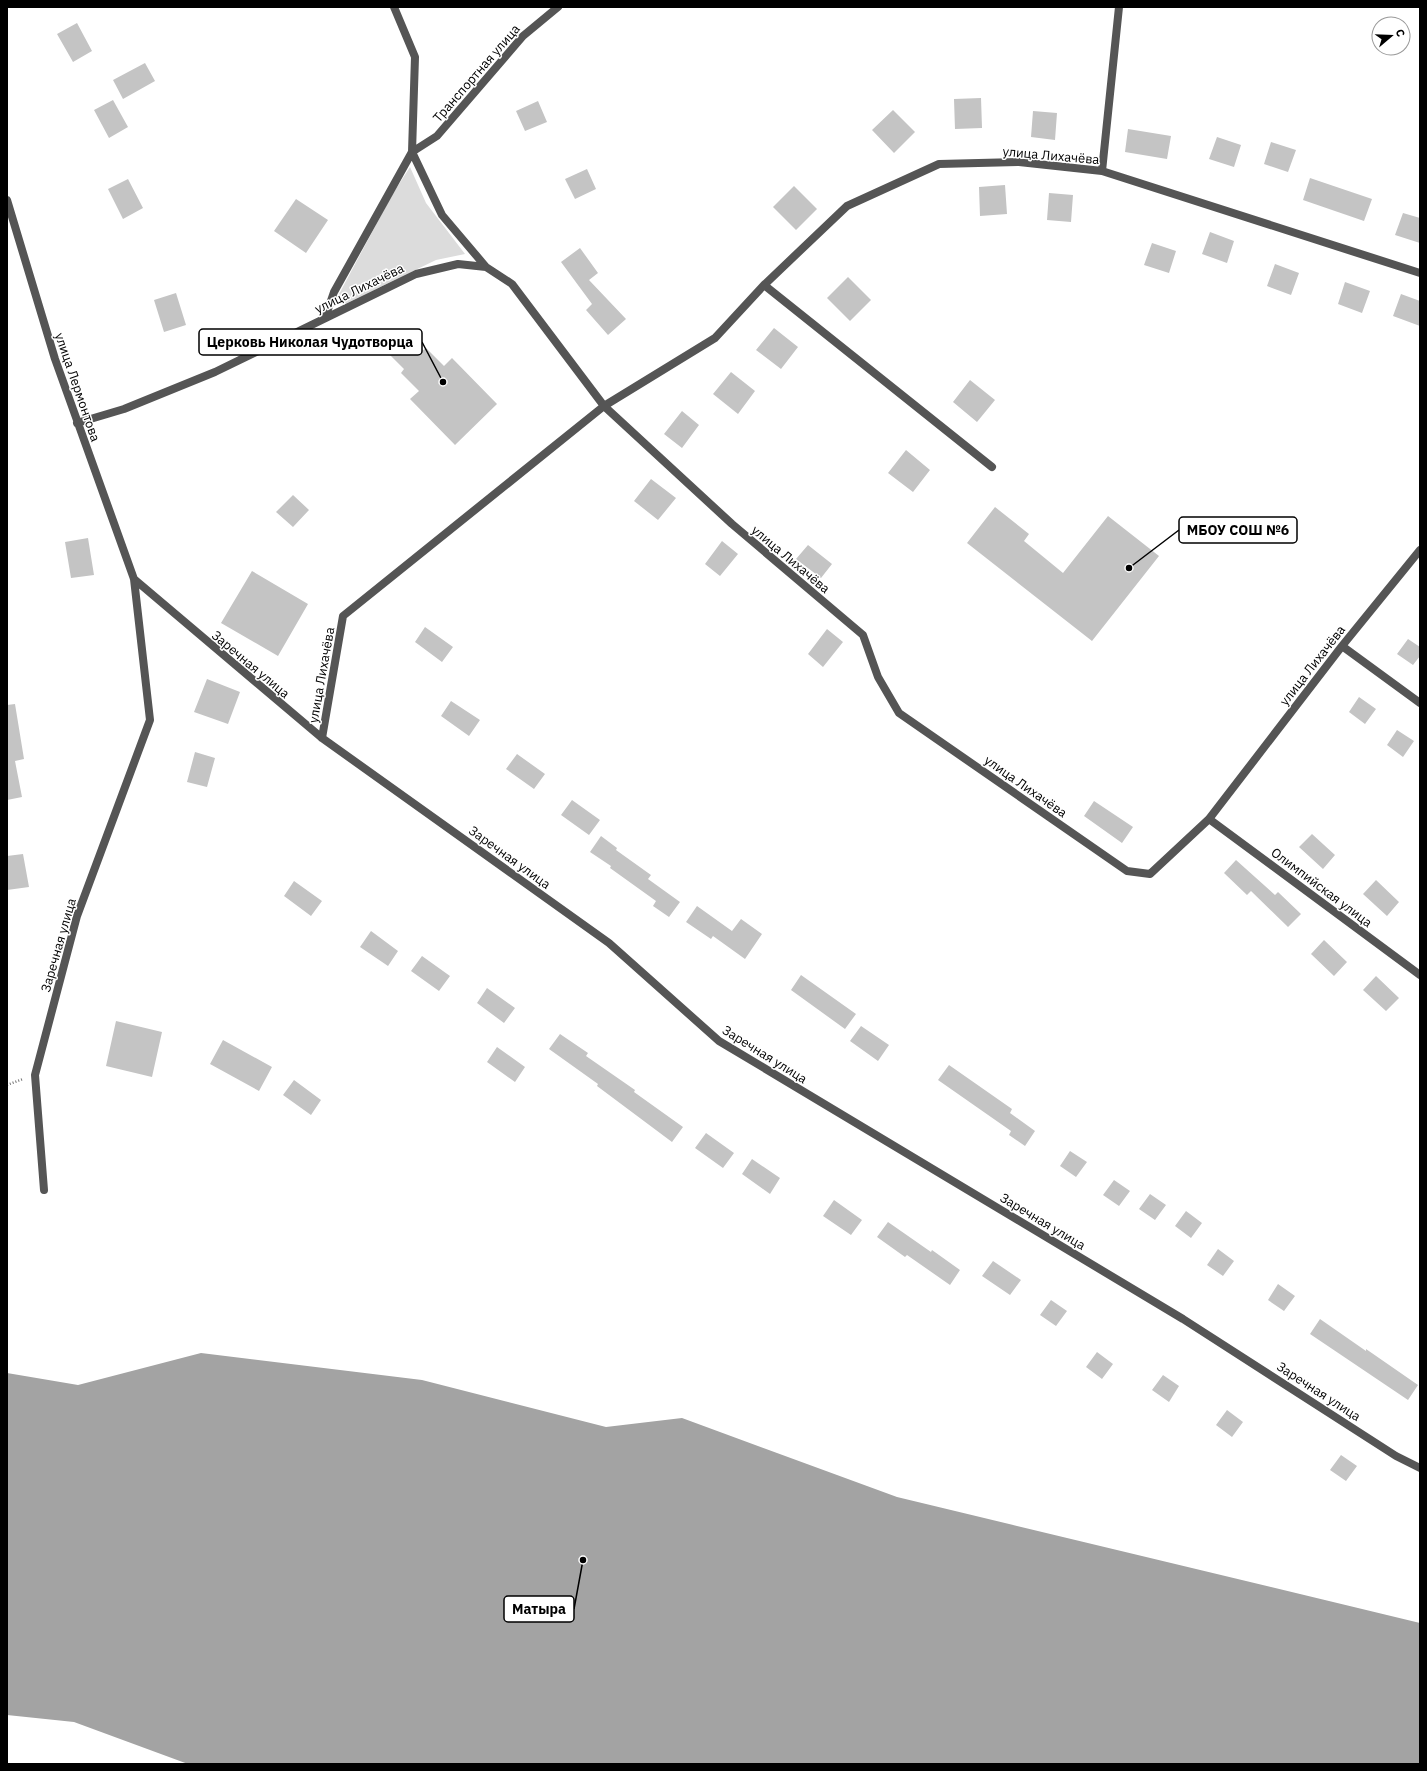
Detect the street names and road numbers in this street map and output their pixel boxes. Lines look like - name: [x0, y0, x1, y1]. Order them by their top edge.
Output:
- street label: Транспортная улица: [429, 21, 524, 126]
- street label: улица Лихачёва: [1002, 143, 1100, 168]
- street label: улица Лихачёва: [312, 259, 407, 317]
- street label: улица Лермонтова: [51, 331, 104, 444]
- street label: улица Лихачёва: [748, 522, 833, 597]
- street label: улица Лихачёва: [1276, 622, 1349, 709]
- street label: улица Лихачёва: [305, 626, 338, 724]
- street label: Заречная улица: [208, 627, 293, 702]
- street label: улица Лихачёва: [981, 752, 1070, 821]
- street label: Заречная улица: [465, 822, 554, 893]
- street label: Олимпийская улица: [1268, 844, 1376, 931]
- street label: Заречная улица: [37, 896, 80, 994]
- street label: Заречная улица: [719, 1022, 810, 1087]
- street label: Заречная улица: [997, 1189, 1089, 1254]
- street label: Заречная улица: [1273, 1358, 1364, 1425]

